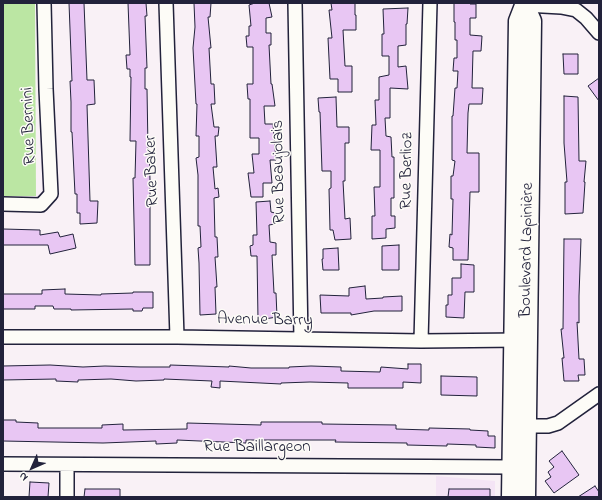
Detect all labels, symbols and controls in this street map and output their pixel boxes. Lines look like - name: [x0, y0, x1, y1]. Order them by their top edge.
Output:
- street label: Rue Bernini: [18, 87, 42, 165]
- street label: Rue Beaujolais: [269, 120, 291, 224]
- street label: Rue Berlioz: [397, 132, 419, 210]
- street label: Rue Baker: [142, 135, 164, 207]
- street label: Boulevard Lapinière: [517, 182, 539, 318]
- street label: Avenue Barry: [217, 310, 313, 332]
- street label: Rue Baillargeon: [203, 438, 311, 458]
- north arrow: [12, 448, 52, 488]
- text: N: [15, 468, 32, 485]

